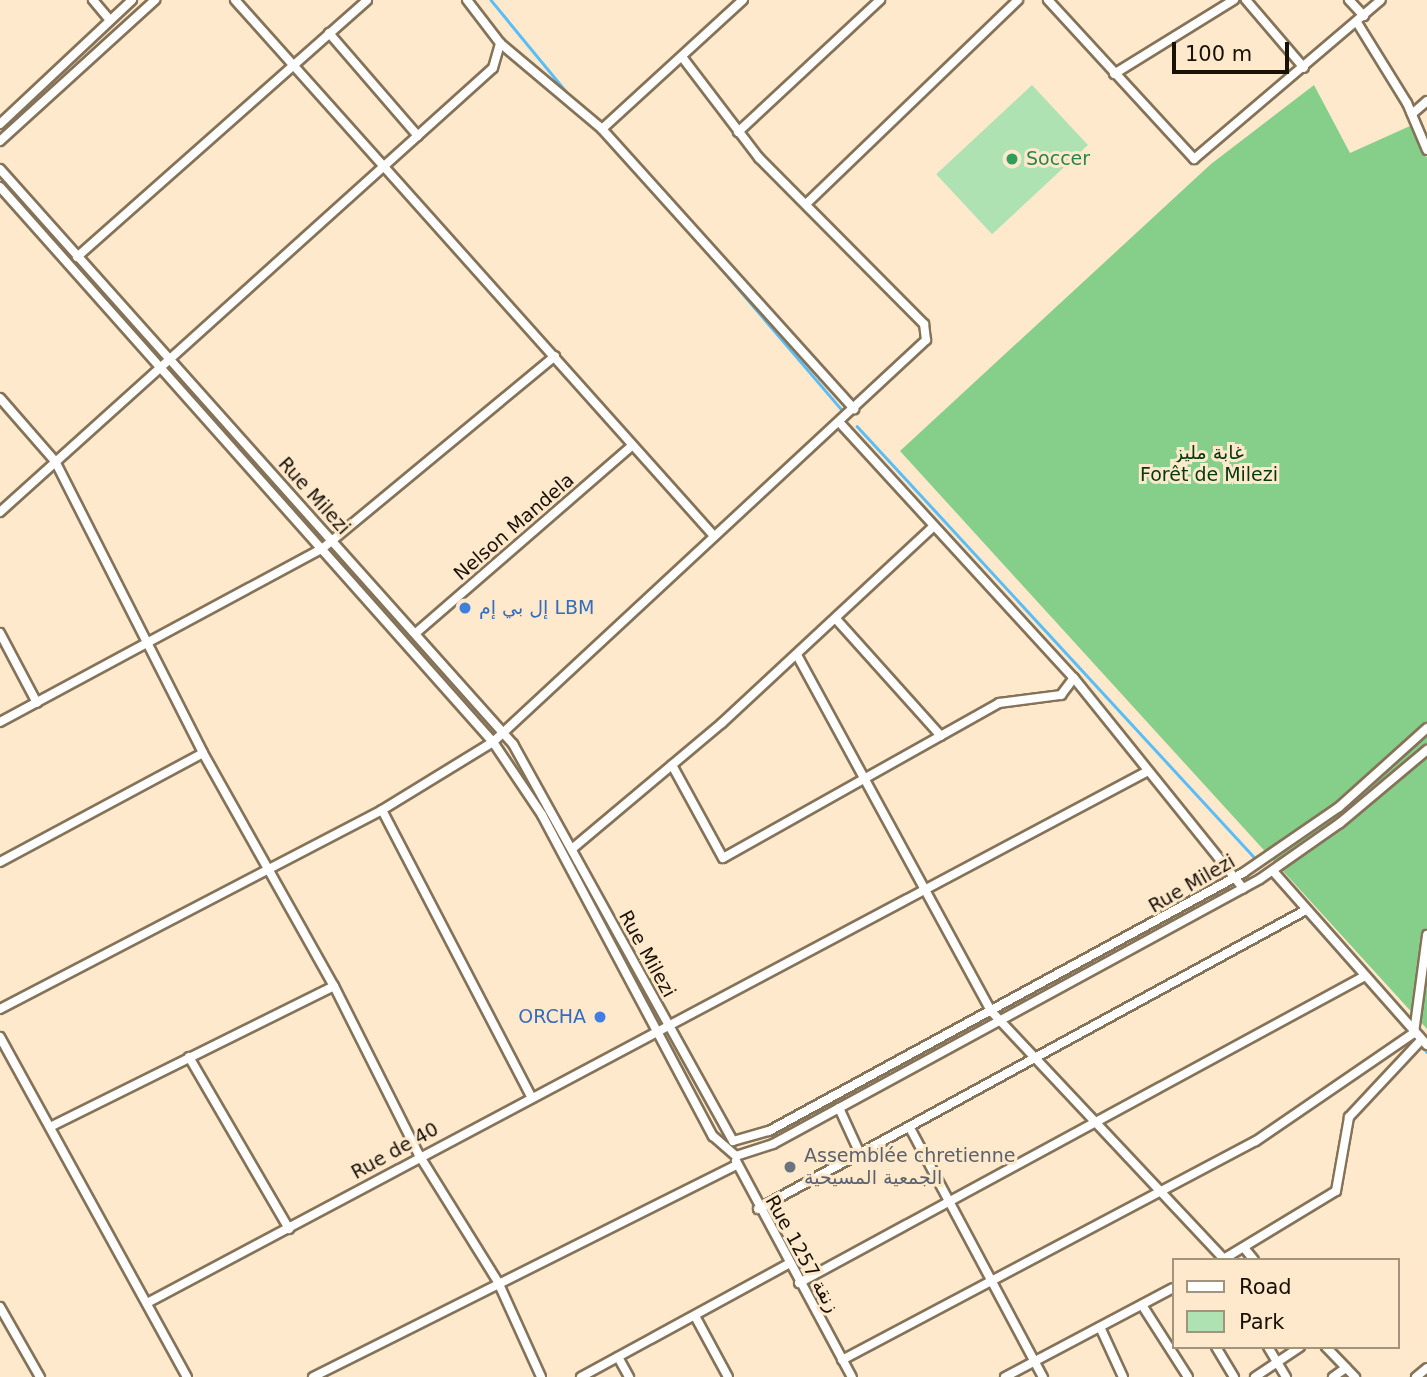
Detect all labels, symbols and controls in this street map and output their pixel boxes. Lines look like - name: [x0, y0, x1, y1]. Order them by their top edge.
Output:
- scale bar: [1175, 28, 1292, 72]
- text: 100 m: [1185, 42, 1252, 66]
- place label: Soccer: [1026, 148, 1090, 170]
- marker: Soccer: [1004, 151, 1020, 167]
- park label: غابة مليز Forêt de Milezi: [1140, 442, 1278, 486]
- street label: Rue Milezi: [273, 453, 355, 539]
- street label: Nelson Mandela: [449, 469, 579, 585]
- place label: إل بي إم LBM: [479, 597, 594, 619]
- marker: إل بي إم LBM: [457, 600, 473, 616]
- street label: Rue Milezi: [1145, 850, 1239, 918]
- street label: Rue Milezi: [614, 906, 680, 1002]
- place label: ORCHA: [518, 1006, 586, 1028]
- marker: ORCHA: [592, 1009, 608, 1025]
- street label: Rue de 40: [347, 1118, 443, 1184]
- place label: Assemblée chretienne الجمعية المسيحية: [804, 1145, 1016, 1189]
- marker: Assemblée chretienne الجمعية المسيحية: [782, 1159, 798, 1175]
- street label: Rue 1257 زنقة: [760, 1191, 844, 1317]
- legend: [1172, 1258, 1399, 1349]
- text: Road: [1239, 1275, 1292, 1299]
- text: Park: [1239, 1310, 1284, 1334]

